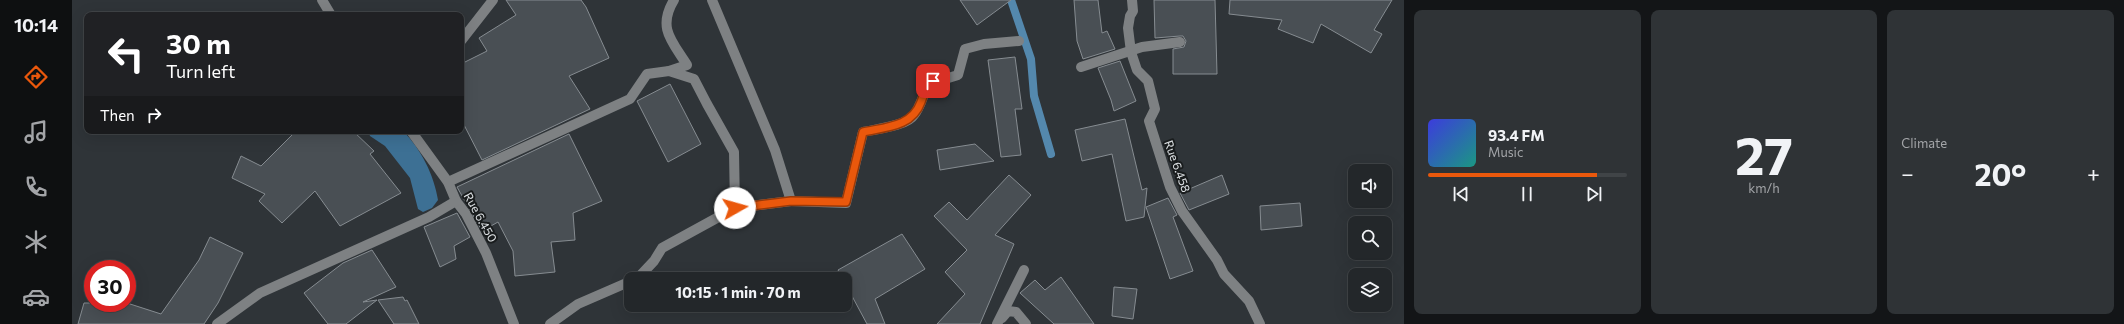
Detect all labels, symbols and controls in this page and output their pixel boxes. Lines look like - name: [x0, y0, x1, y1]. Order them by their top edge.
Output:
- text: 10:14: [14, 14, 58, 36]
- text: 30 m: [166, 26, 231, 60]
- icon: left: [100, 28, 152, 80]
- text: Turn left: [166, 60, 235, 82]
- icon: directions: [22, 63, 50, 91]
- pin: [916, 64, 950, 98]
- icon: arrive: [922, 70, 944, 92]
- icon: right: [143, 104, 165, 126]
- text: Then: [100, 106, 135, 124]
- icon: music: [22, 118, 50, 146]
- text: 27: [1735, 122, 1793, 186]
- text: 93.4 FM: [1488, 126, 1545, 144]
- text: Climate: [1901, 135, 1947, 151]
- street label: Rue 6.458: [1162, 138, 1194, 194]
- text: Music: [1488, 144, 1523, 160]
- text: 20°: [1975, 155, 2026, 192]
- text: −: [1901, 160, 1914, 187]
- text: +: [2087, 160, 2100, 187]
- map controls: [1348, 164, 1392, 312]
- button: sound: [1348, 164, 1392, 208]
- icon: phone: [22, 173, 50, 201]
- text: km/h: [1748, 180, 1780, 196]
- icon: previous: [1450, 183, 1472, 205]
- icon: pause: [1516, 183, 1538, 205]
- icon: next: [1583, 183, 1605, 205]
- position arrow: [714, 187, 756, 229]
- street label: Rue 6.450: [462, 190, 501, 245]
- button: search: [1348, 216, 1392, 260]
- icon: climate: [22, 228, 50, 256]
- speed limit sign: 30: [84, 260, 136, 312]
- button: layers: [1348, 268, 1392, 312]
- icon: car: [22, 283, 50, 311]
- text: 10:15 · 1 min · 70 m: [675, 283, 801, 301]

